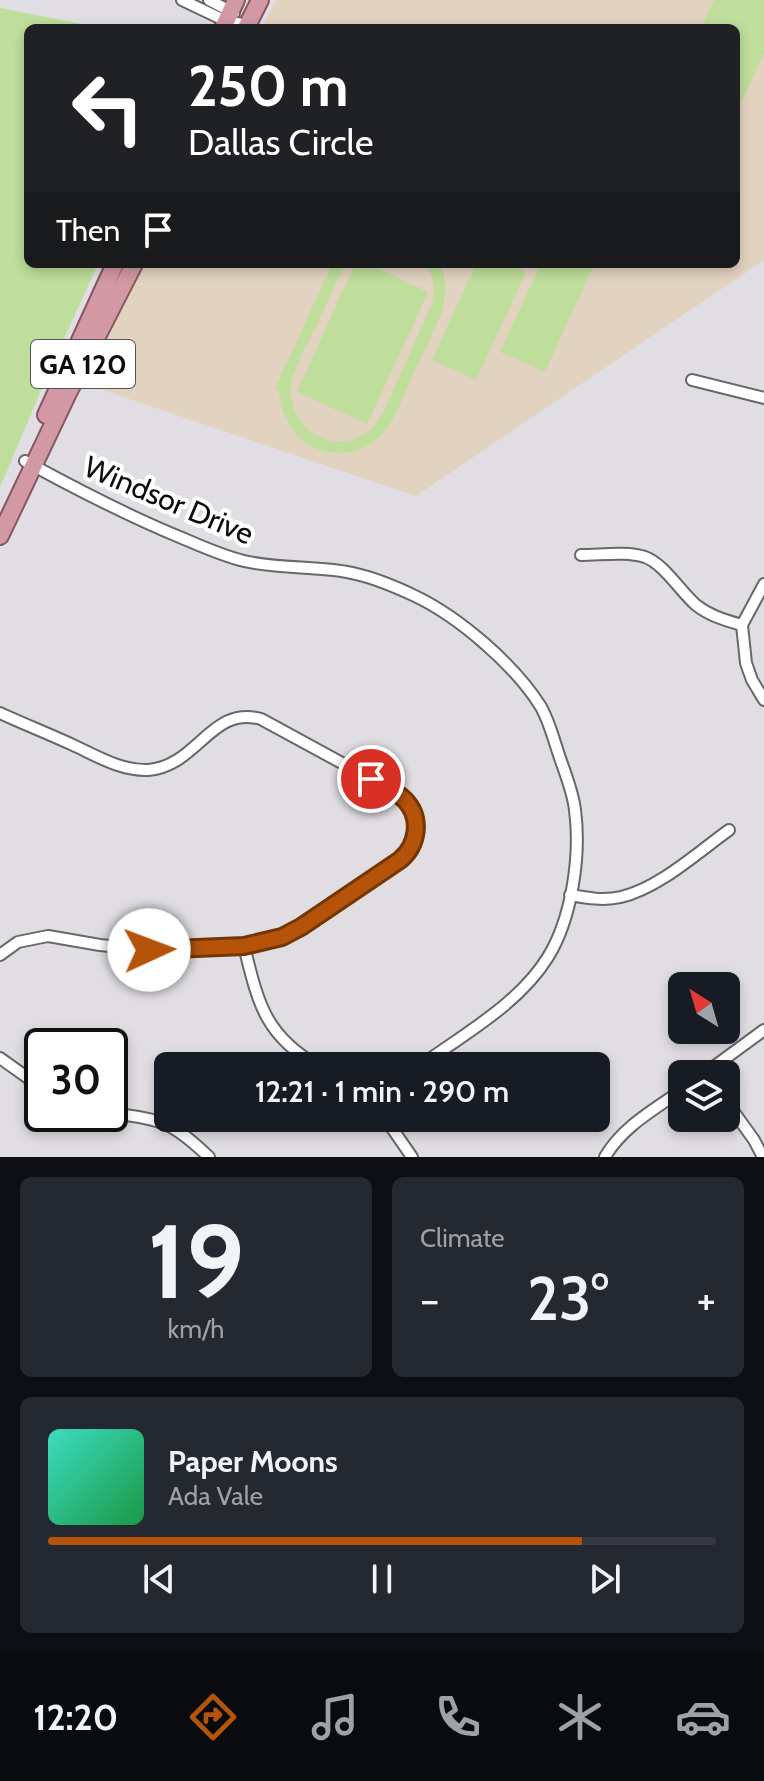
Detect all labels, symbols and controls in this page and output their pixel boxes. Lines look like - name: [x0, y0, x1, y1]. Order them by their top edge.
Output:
- text: 250 m: [188, 52, 349, 120]
- icon: left: [56, 56, 160, 160]
- text: Dallas Circle: [188, 120, 373, 164]
- icon: arrive: [136, 208, 180, 252]
- text: Then: [56, 212, 120, 249]
- road number: GA 120: [31, 340, 135, 388]
- street label: Windsor Drive: [79, 448, 259, 552]
- pin: [337, 745, 405, 813]
- icon: arrive: [349, 757, 393, 801]
- position arrow: [107, 908, 191, 992]
- north arrow: [668, 972, 740, 1044]
- map controls: [668, 972, 740, 1132]
- speed limit sign: 30: [24, 1028, 128, 1132]
- button: layers: [668, 1060, 740, 1132]
- text: 12:21 · 1 min · 290 m: [255, 1073, 509, 1110]
- text: 19: [148, 1198, 244, 1324]
- text: Climate: [420, 1222, 505, 1254]
- text: 23°: [527, 1262, 609, 1335]
- text: −: [420, 1273, 439, 1326]
- text: +: [697, 1273, 716, 1326]
- text: km/h: [168, 1313, 224, 1345]
- text: Paper Moons: [168, 1443, 338, 1480]
- text: Ada Vale: [168, 1480, 263, 1512]
- icon: previous: [137, 1557, 181, 1601]
- icon: pause: [360, 1557, 404, 1601]
- icon: next: [583, 1557, 627, 1601]
- icon: directions: [185, 1689, 241, 1745]
- icon: music: [307, 1689, 363, 1745]
- icon: phone: [430, 1689, 486, 1745]
- icon: climate: [552, 1689, 608, 1745]
- icon: car: [675, 1689, 731, 1745]
- text: 12:20: [33, 1695, 118, 1739]

